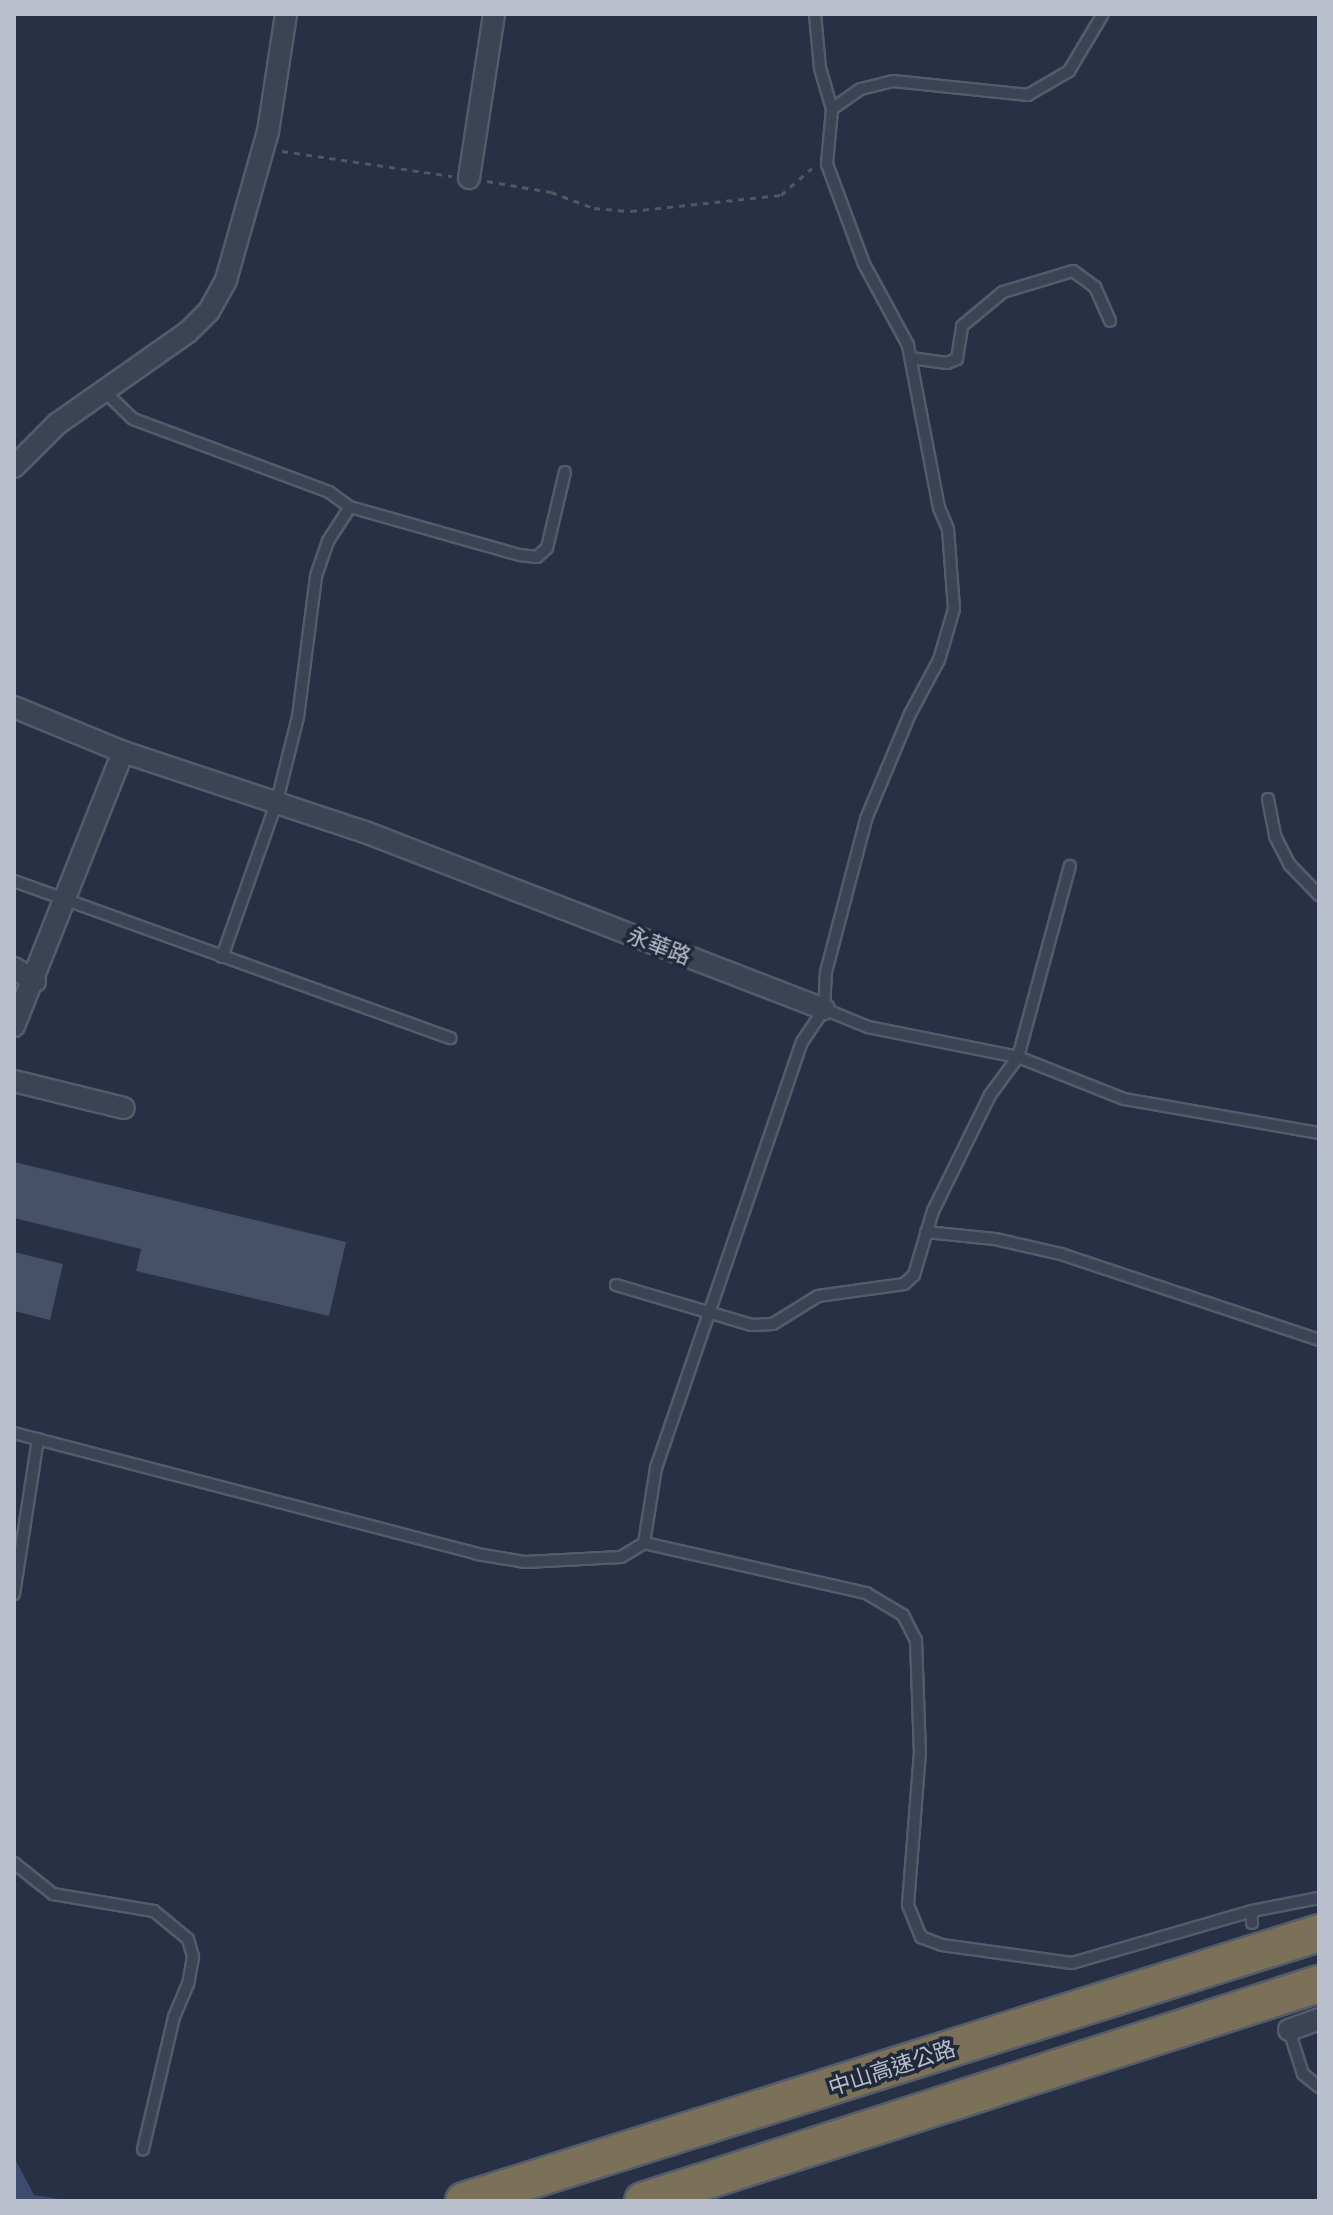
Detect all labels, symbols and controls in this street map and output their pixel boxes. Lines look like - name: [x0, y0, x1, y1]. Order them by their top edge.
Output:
- street label: 永華路: [623, 922, 695, 970]
- street label: 中山高速公路: [825, 2035, 959, 2101]

